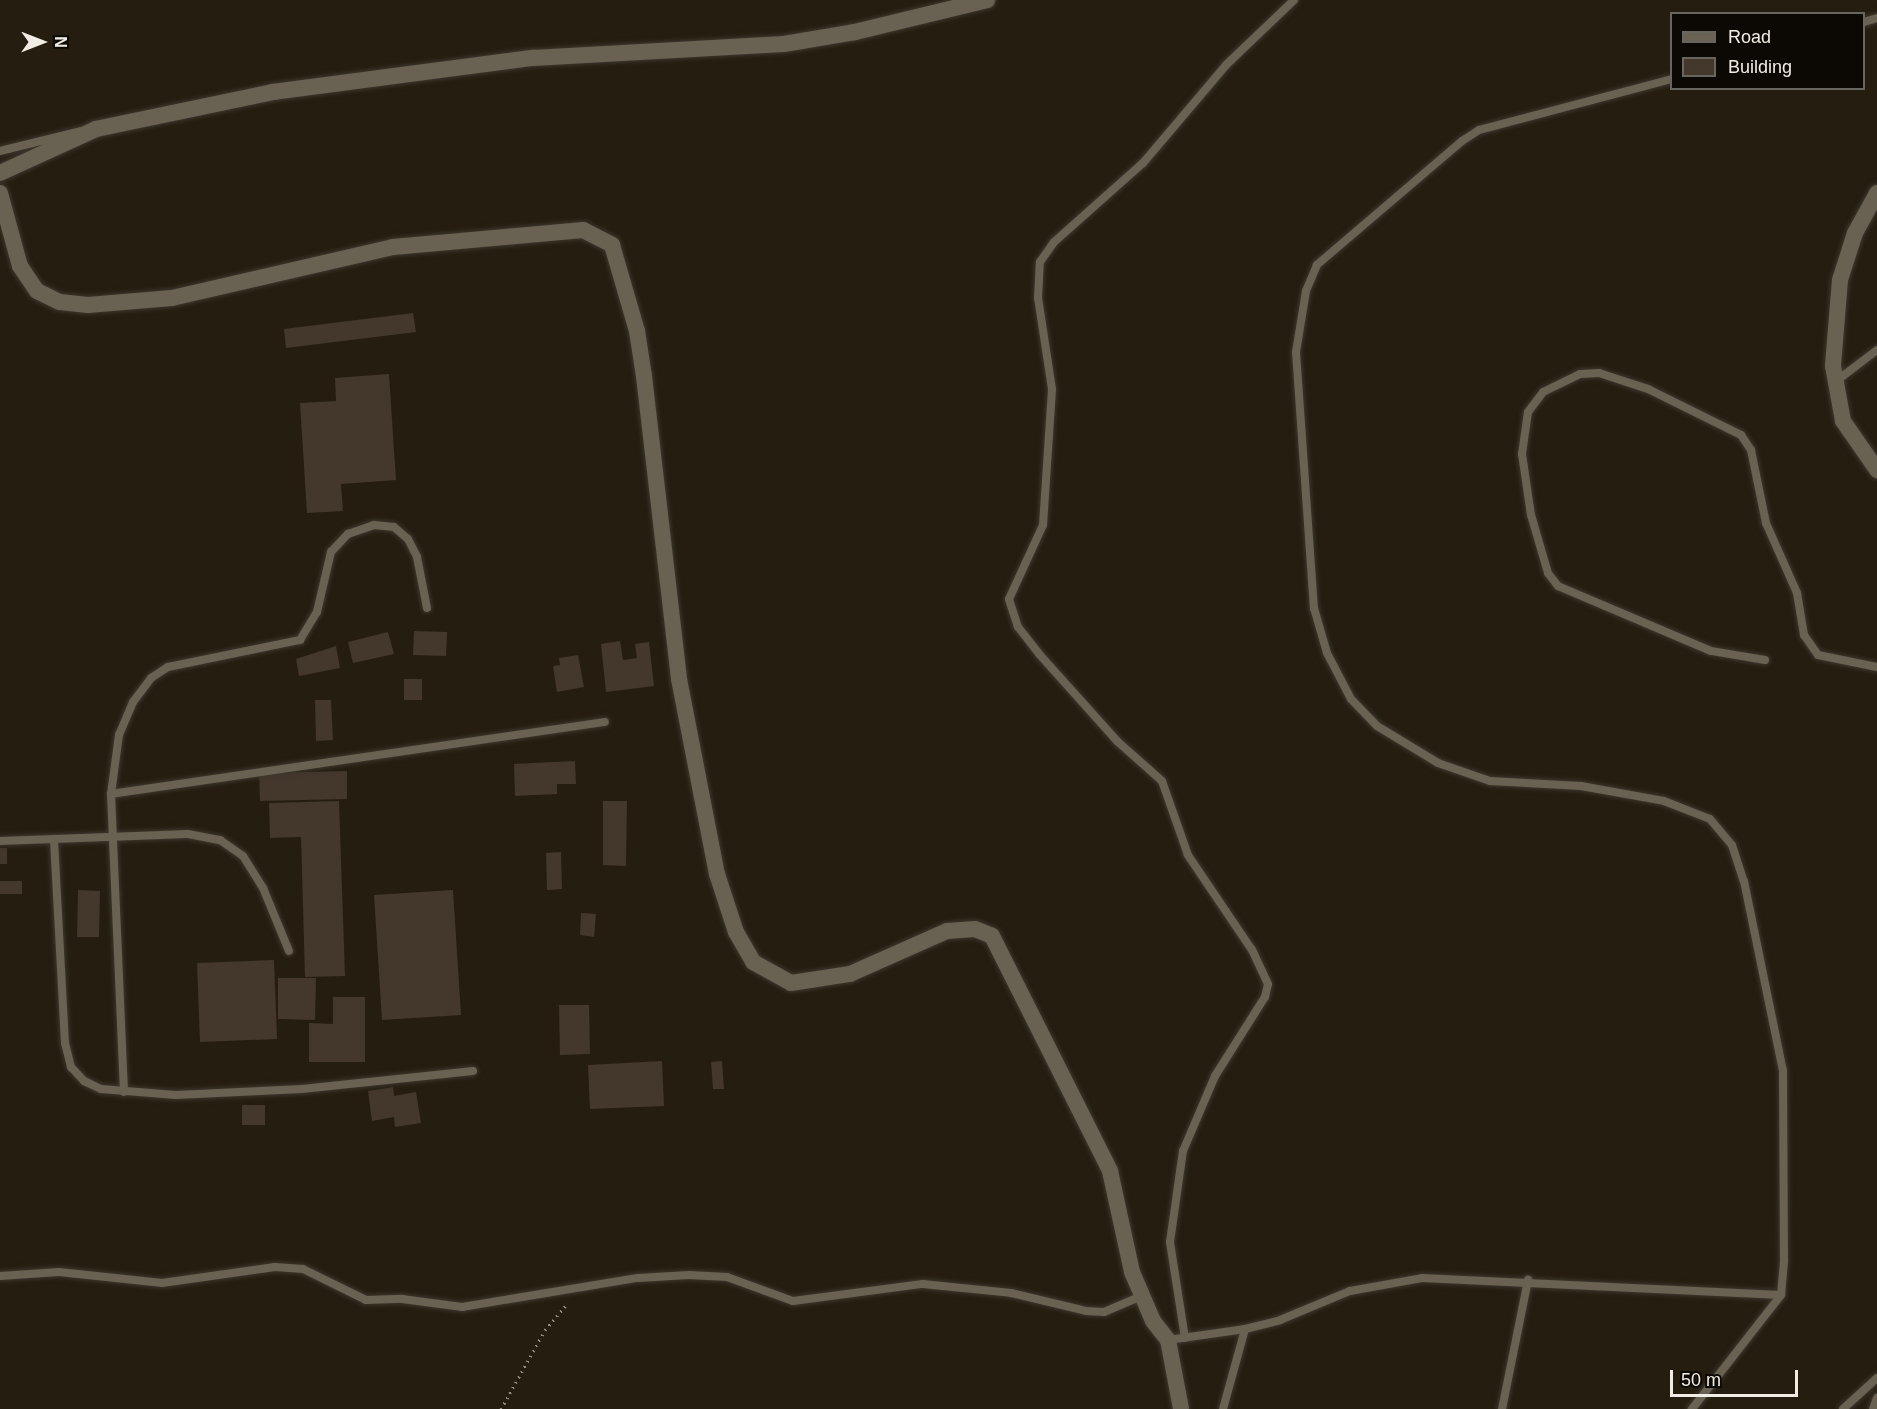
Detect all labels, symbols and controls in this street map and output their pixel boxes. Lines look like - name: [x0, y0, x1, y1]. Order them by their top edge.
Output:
- north arrow: [12, 12, 72, 72]
- legend: [1670, 12, 1865, 90]
- text: Road: [1728, 27, 1771, 47]
- text: N: [52, 36, 69, 48]
- text: Building: [1728, 57, 1792, 77]
- scale bar: [1673, 1358, 1800, 1396]
- text: 50 m: [1681, 1370, 1721, 1390]

